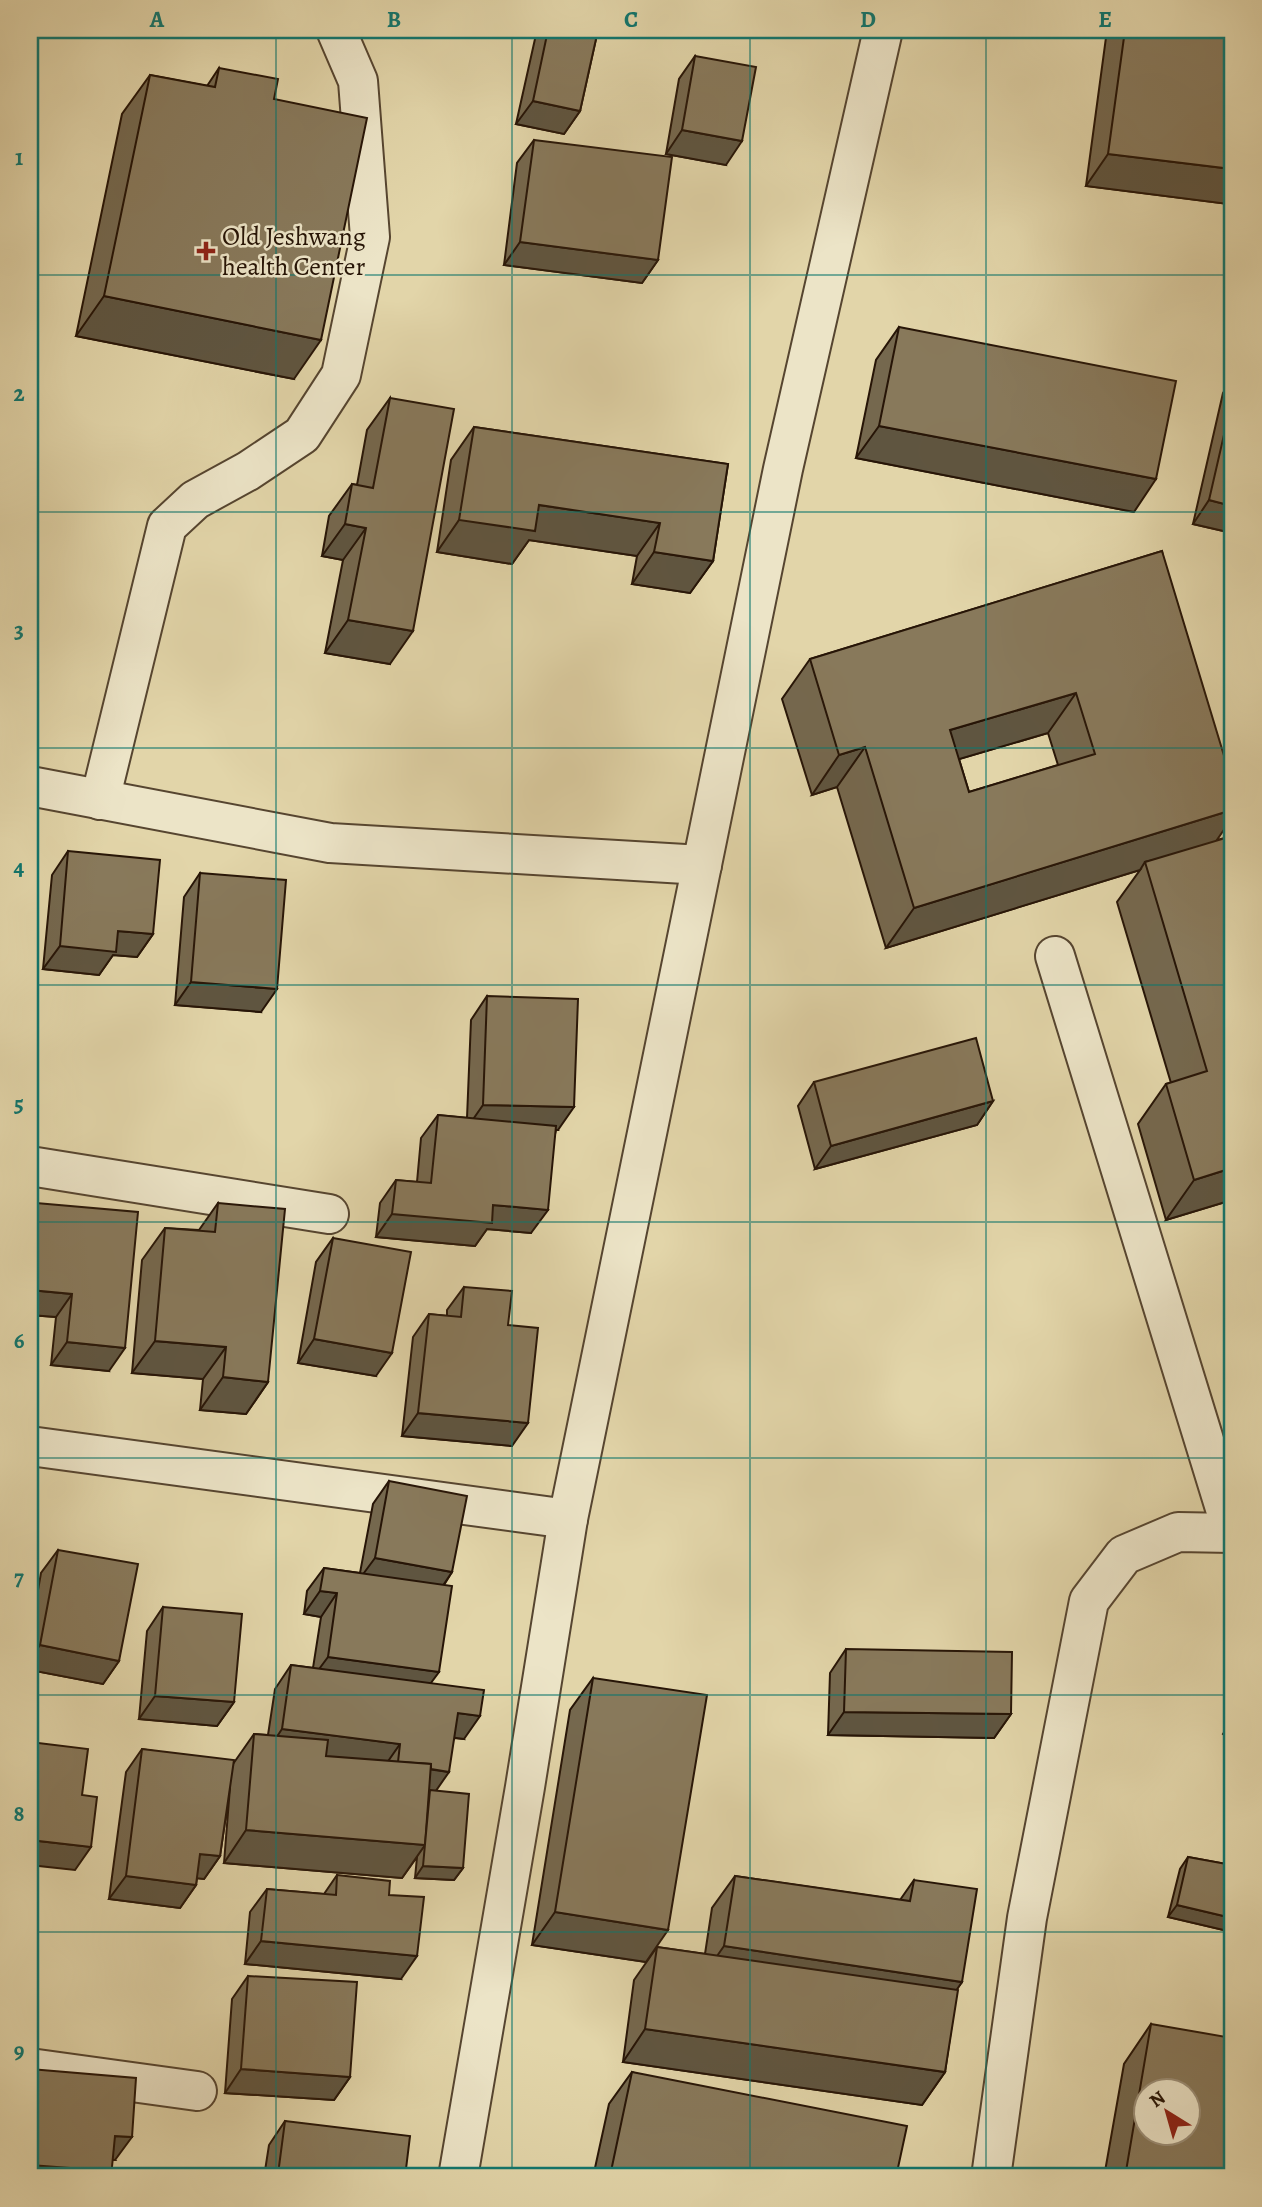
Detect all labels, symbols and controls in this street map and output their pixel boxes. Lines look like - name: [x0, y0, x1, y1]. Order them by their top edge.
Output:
- text: A: [149, 4, 165, 35]
- text: B: [387, 4, 401, 35]
- text: C: [624, 4, 638, 35]
- text: D: [860, 4, 876, 35]
- text: E: [1098, 4, 1112, 35]
- text: 1: [15, 142, 23, 173]
- place label: Old Jeshwang health Center: [222, 219, 366, 284]
- marker: Old Jeshwang health Center: [196, 241, 216, 261]
- text: 2: [13, 378, 25, 409]
- text: 3: [14, 615, 24, 646]
- text: 4: [14, 852, 25, 883]
- text: 5: [14, 1088, 24, 1119]
- text: 6: [14, 1325, 25, 1356]
- text: 7: [14, 1562, 24, 1593]
- text: 8: [13, 1798, 25, 1829]
- text: 9: [14, 2035, 24, 2066]
- north arrow: [1132, 2078, 1202, 2148]
- text: N: [1144, 2085, 1171, 2114]

